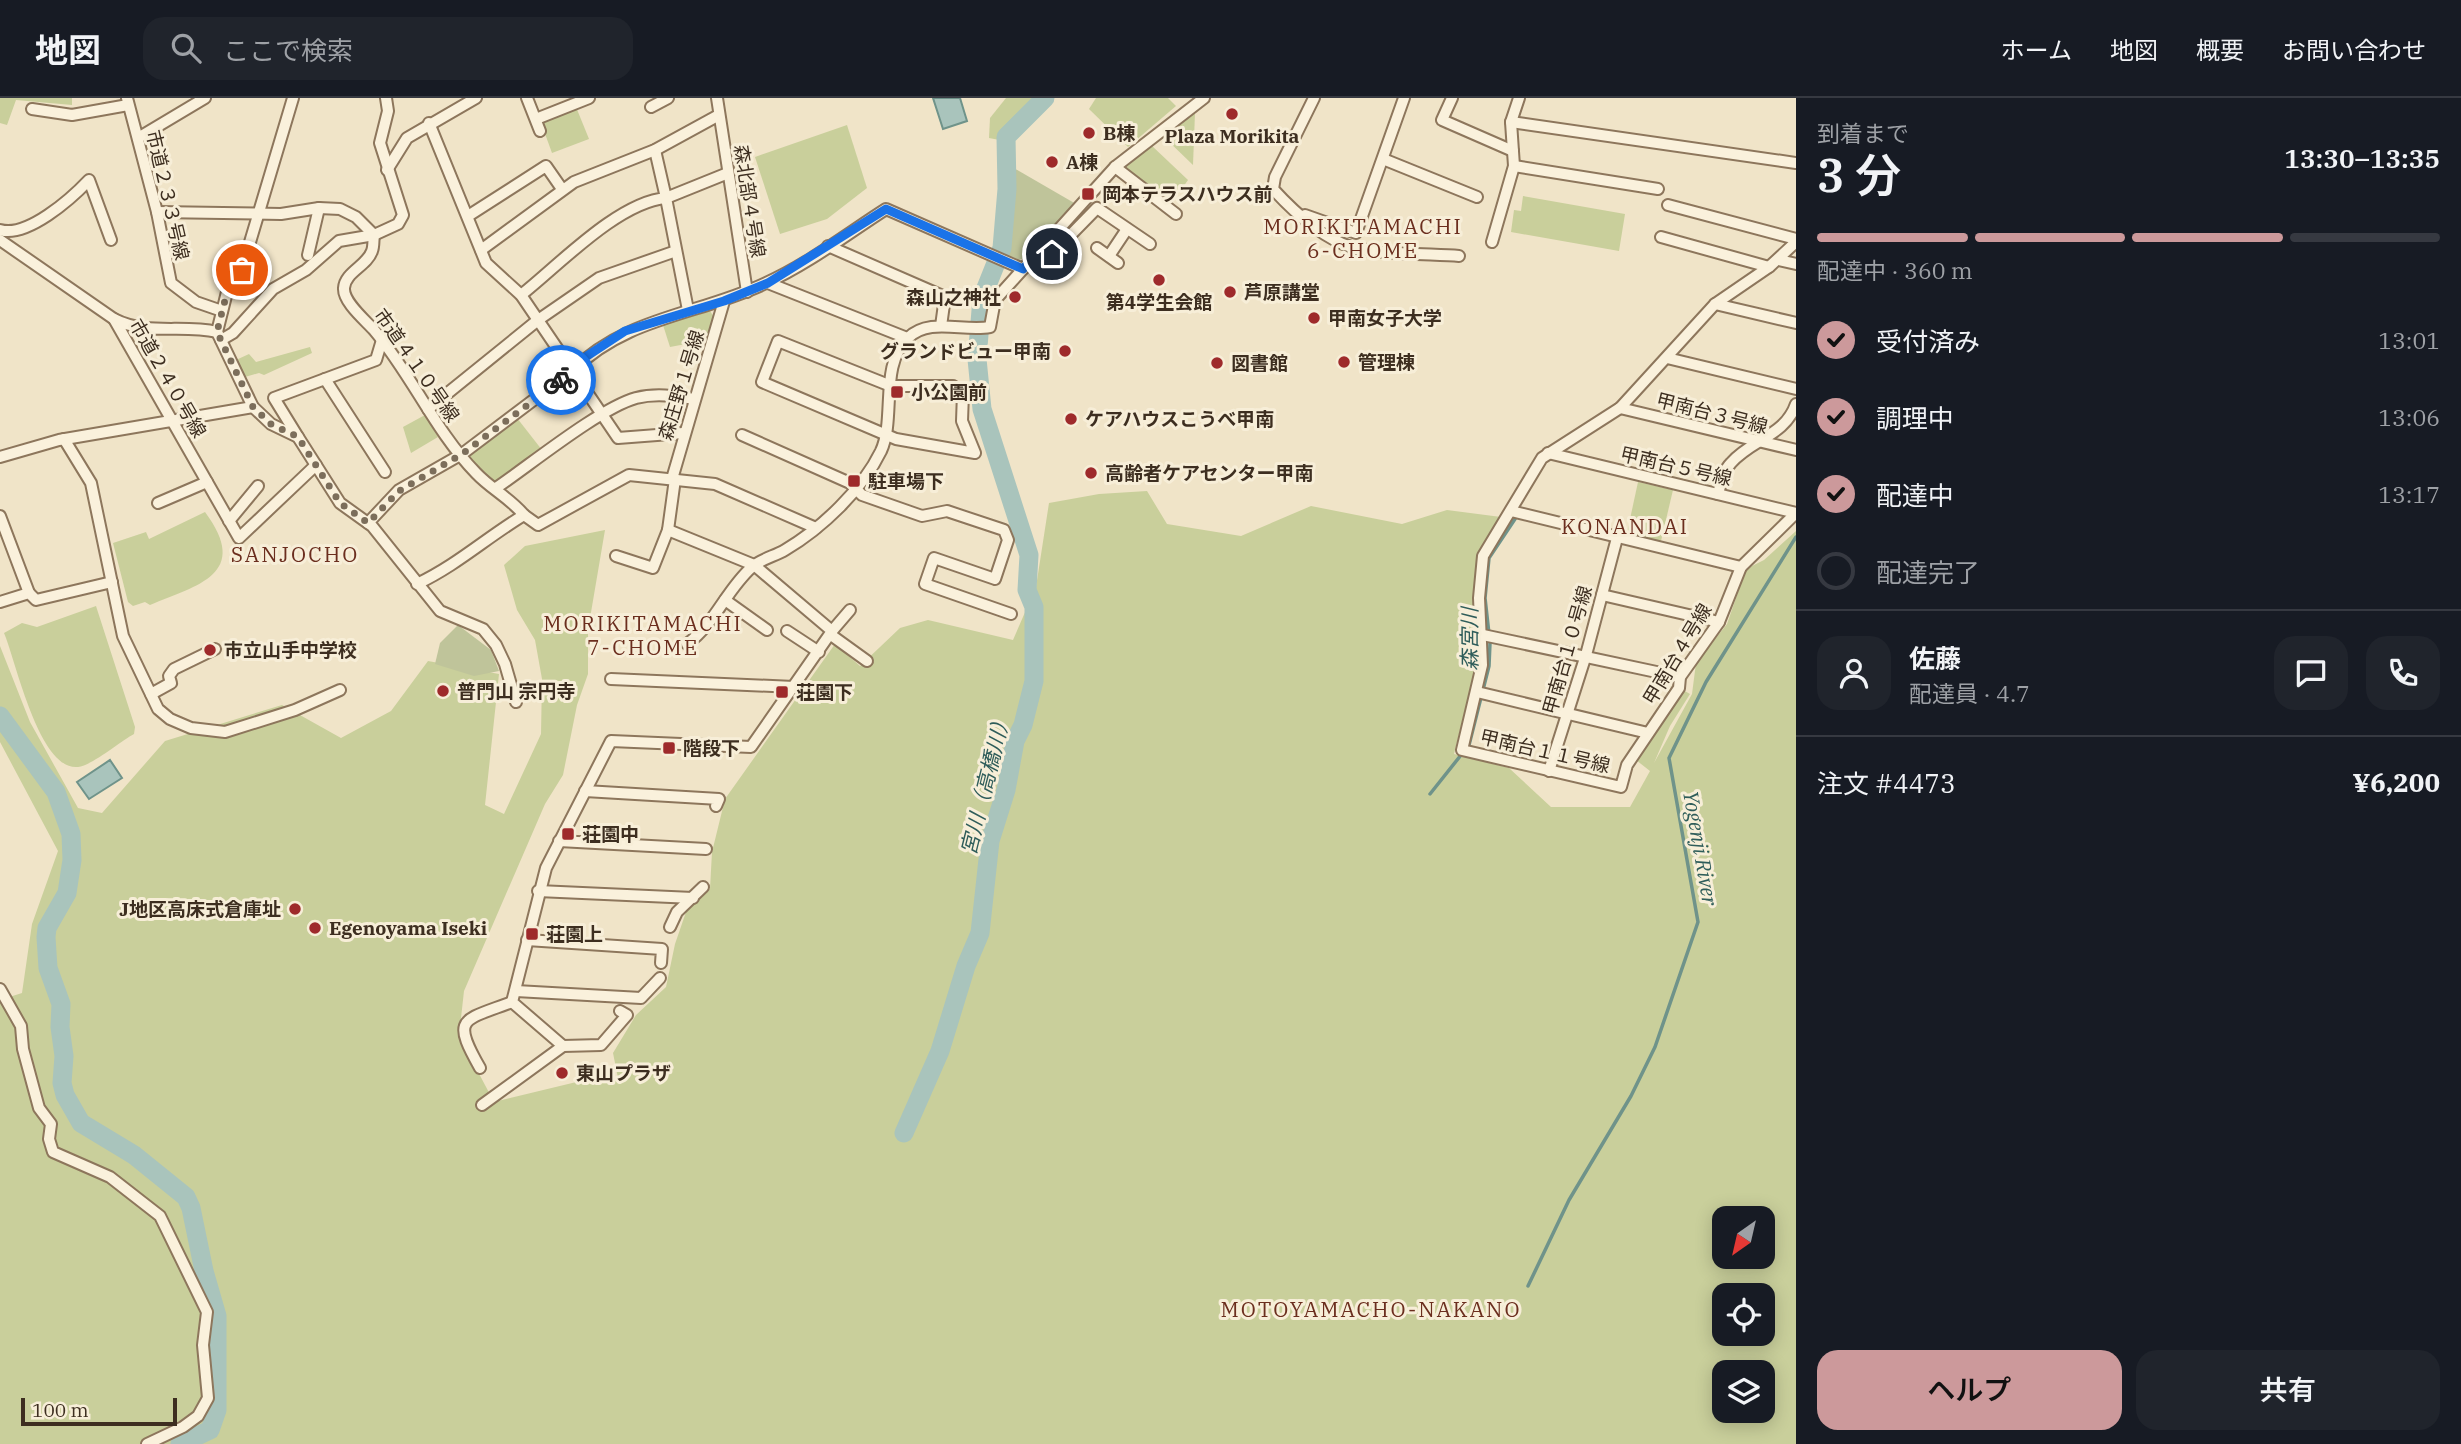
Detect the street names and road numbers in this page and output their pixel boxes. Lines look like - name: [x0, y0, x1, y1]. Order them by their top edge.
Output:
- street label: 市道２３３号線: [141, 127, 195, 263]
- street label: 森北部４号線: [729, 143, 771, 259]
- street label: 市道４１０号線: [369, 304, 465, 426]
- street label: 市道２４０号線: [124, 314, 212, 442]
- street label: 森庄野１号線: [653, 327, 709, 443]
- street label: 甲南台３号線: [1654, 388, 1770, 438]
- street label: 甲南台５号線: [1618, 441, 1734, 491]
- street label: 甲南台１０号線: [1537, 583, 1597, 717]
- street label: 甲南台４号線: [1637, 599, 1717, 709]
- street label: 甲南台１１号線: [1477, 724, 1613, 778]

